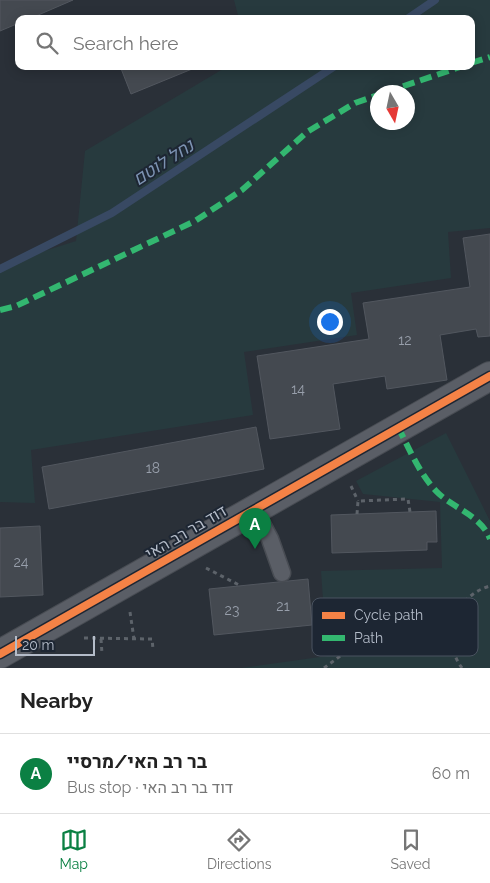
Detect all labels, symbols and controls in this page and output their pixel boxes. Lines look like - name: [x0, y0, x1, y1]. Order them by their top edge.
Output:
- search box: [15, 15, 475, 70]
- icon: search: [33, 29, 61, 57]
- text: Search here: [73, 32, 179, 54]
- north arrow: [370, 85, 415, 130]
- water label: נחל לוטם: [129, 134, 199, 189]
- your location: [317, 309, 343, 335]
- house number: 12: [398, 332, 412, 348]
- house number: 14: [291, 381, 305, 397]
- house number: 18: [146, 460, 160, 476]
- street label: דוד בר רב האי: [142, 501, 230, 563]
- pin: A: [239, 508, 271, 549]
- house number: 24: [14, 554, 29, 570]
- house number: 21: [276, 598, 290, 614]
- legend: [312, 598, 478, 656]
- house number: 23: [225, 602, 239, 618]
- text: Cycle path: [354, 607, 423, 623]
- text: Path: [354, 630, 383, 646]
- scale bar: [15, 633, 95, 656]
- text: 20 m: [22, 637, 54, 653]
- text: Nearby: [20, 688, 93, 713]
- text: בר רב האי/מרסיי: [67, 750, 207, 772]
- text: A: [31, 764, 41, 783]
- text: 60 m: [432, 764, 470, 783]
- text: Bus stop · דוד בר רב האי: [67, 778, 233, 797]
- tab: Map: [59, 826, 88, 872]
- tab: Directions: [207, 826, 272, 872]
- tab: Saved: [390, 826, 431, 872]

